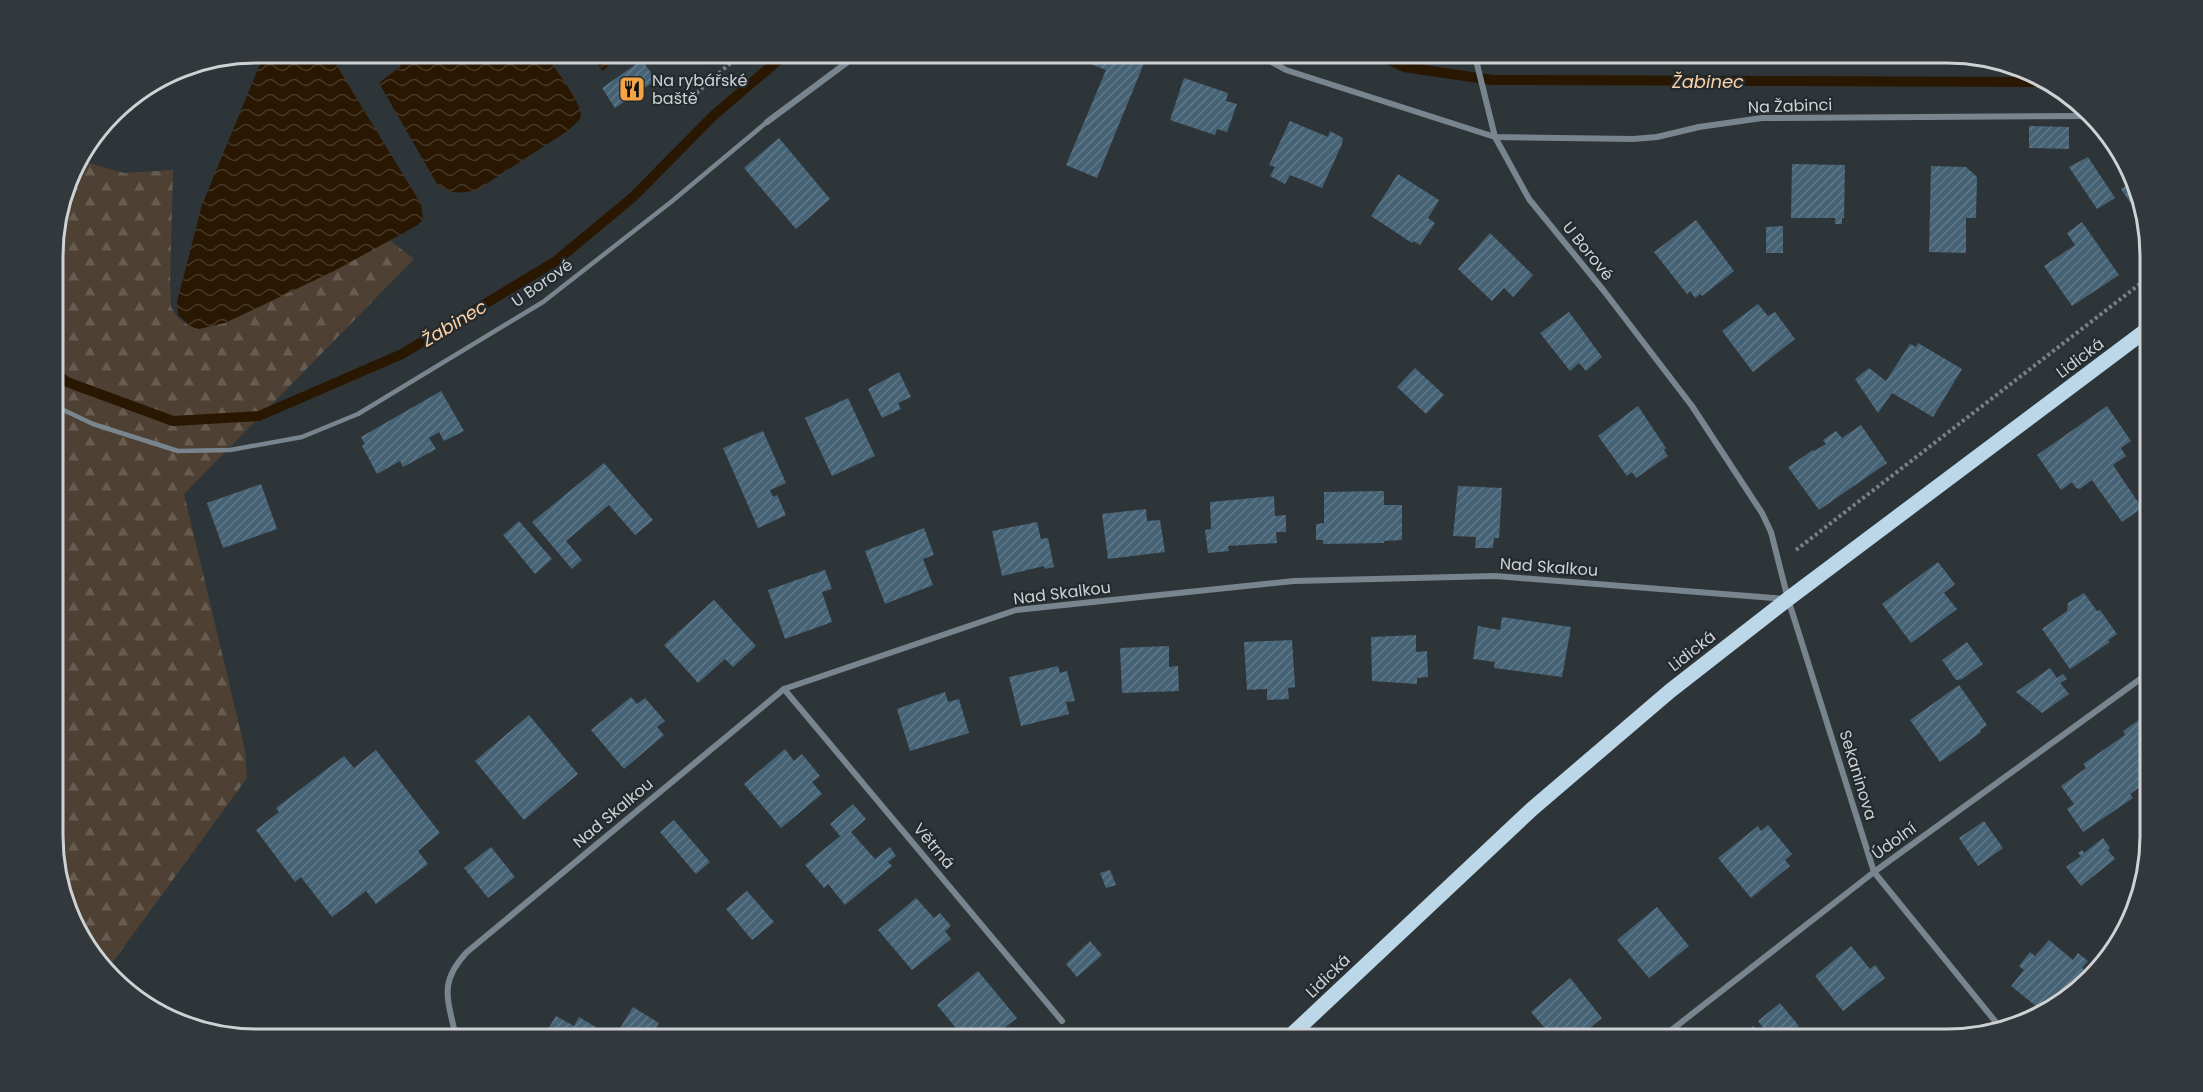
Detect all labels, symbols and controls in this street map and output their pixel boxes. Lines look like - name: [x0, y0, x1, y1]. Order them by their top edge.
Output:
- place label: Na rybářské baště: [652, 69, 748, 110]
- water label: Žabinec: [1671, 69, 1744, 94]
- restaurant icon: Na rybářské baště: [617, 74, 647, 104]
- street label: Na Žabinci: [1747, 93, 1833, 119]
- street label: U Borové: [1557, 216, 1619, 286]
- street label: U Borové: [507, 253, 577, 313]
- water label: Žabinec: [416, 294, 491, 353]
- street label: Lidická: [2051, 332, 2109, 384]
- street label: Nad Skalkou: [1499, 552, 1599, 582]
- street label: Nad Skalkou: [1012, 576, 1112, 610]
- street label: Lidická: [1663, 625, 1721, 677]
- street label: Sekaninova: [1833, 727, 1883, 823]
- street label: Nad Skalkou: [568, 773, 658, 853]
- street label: Údolní: [1867, 817, 1921, 865]
- street label: Větrná: [908, 818, 960, 874]
- street label: Lidická: [1300, 949, 1356, 1003]

